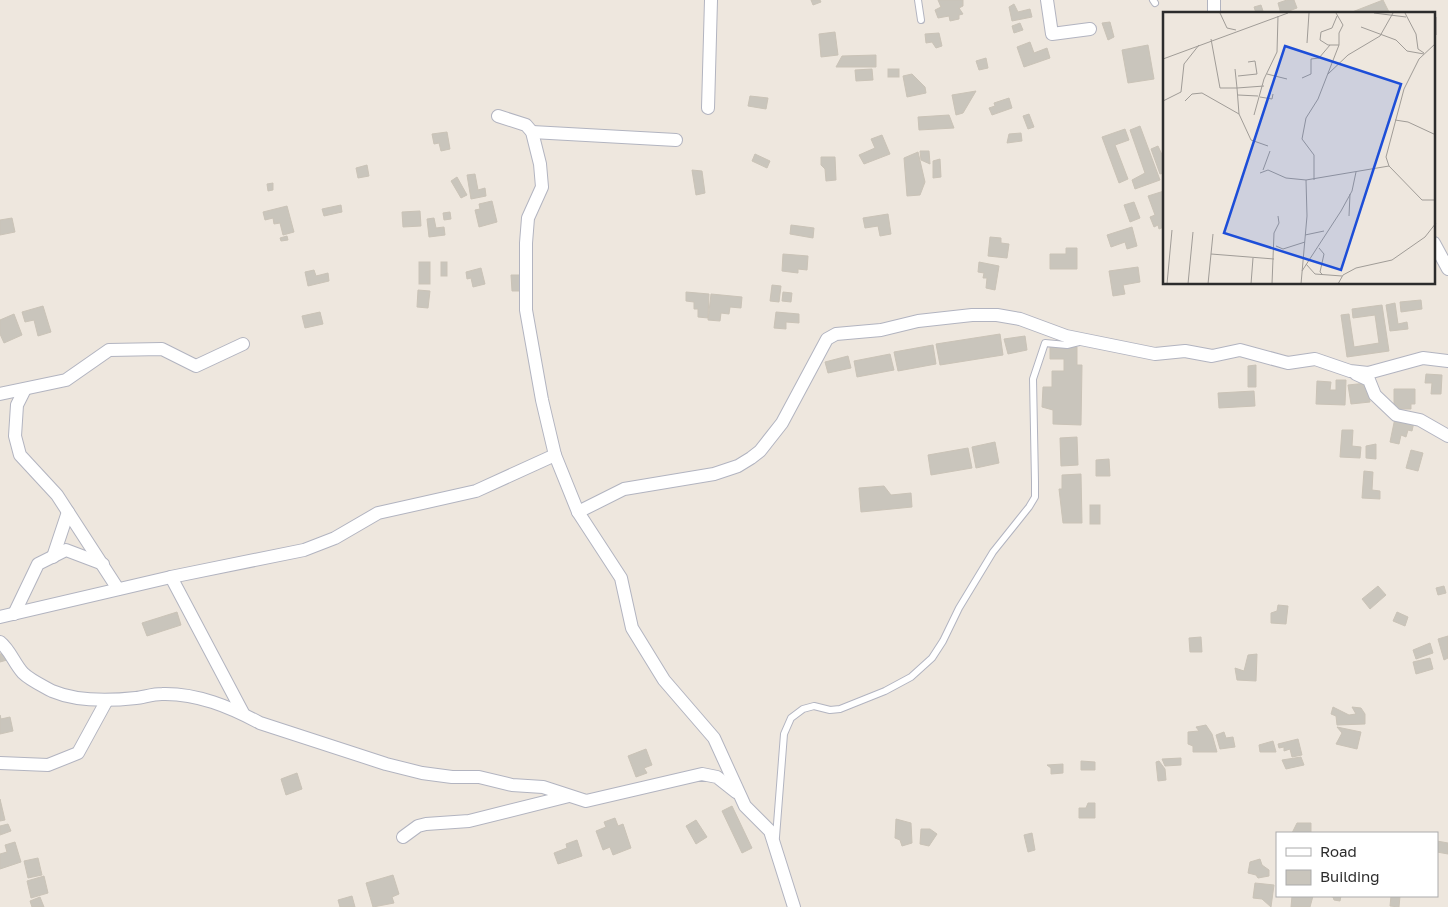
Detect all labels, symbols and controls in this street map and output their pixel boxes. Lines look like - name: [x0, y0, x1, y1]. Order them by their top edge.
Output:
- inset map: [1163, 12, 1436, 285]
- legend: [1276, 832, 1438, 897]
- text: Road: [1320, 842, 1357, 860]
- text: Building: [1320, 867, 1380, 885]

